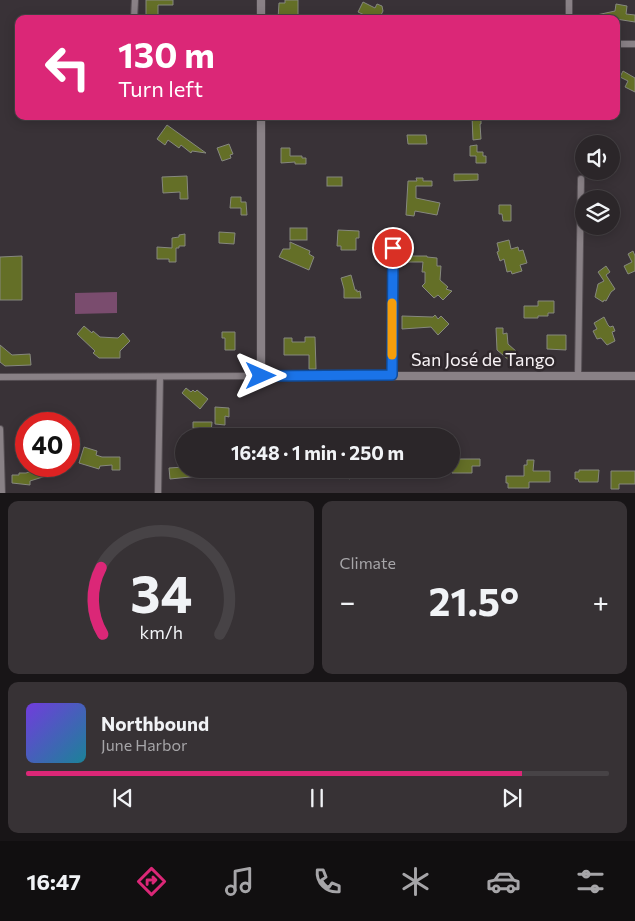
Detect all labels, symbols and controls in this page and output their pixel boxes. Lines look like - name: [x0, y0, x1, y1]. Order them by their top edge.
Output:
- text: 130 m: [118, 32, 215, 75]
- icon: left: [35, 35, 100, 100]
- text: Turn left: [118, 75, 203, 102]
- map controls: [575, 135, 620, 235]
- button: sound: [575, 135, 620, 180]
- button: layers: [575, 190, 620, 235]
- pin: [372, 227, 414, 269]
- icon: arrive: [379, 234, 407, 262]
- street label: San José de Tango: [411, 348, 555, 370]
- position arrow: [234, 349, 286, 401]
- speed limit sign: 40: [15, 412, 80, 477]
- text: 16:48 · 1 min · 250 m: [231, 441, 404, 464]
- text: Climate: [340, 553, 396, 572]
- text: 34: [130, 560, 192, 624]
- text: 21.5°: [429, 577, 519, 624]
- text: −: [340, 584, 355, 618]
- text: +: [593, 584, 609, 618]
- text: km/h: [139, 621, 182, 643]
- text: Northbound: [101, 712, 209, 735]
- text: June Harbor: [101, 735, 187, 754]
- icon: previous: [109, 784, 137, 812]
- icon: pause: [303, 784, 331, 812]
- icon: next: [498, 784, 526, 812]
- icon: directions: [134, 864, 169, 899]
- icon: music: [222, 864, 257, 899]
- icon: phone: [310, 864, 345, 899]
- icon: climate: [398, 864, 433, 899]
- icon: car: [486, 864, 521, 899]
- icon: filters: [573, 864, 608, 899]
- text: 16:47: [26, 868, 81, 895]

